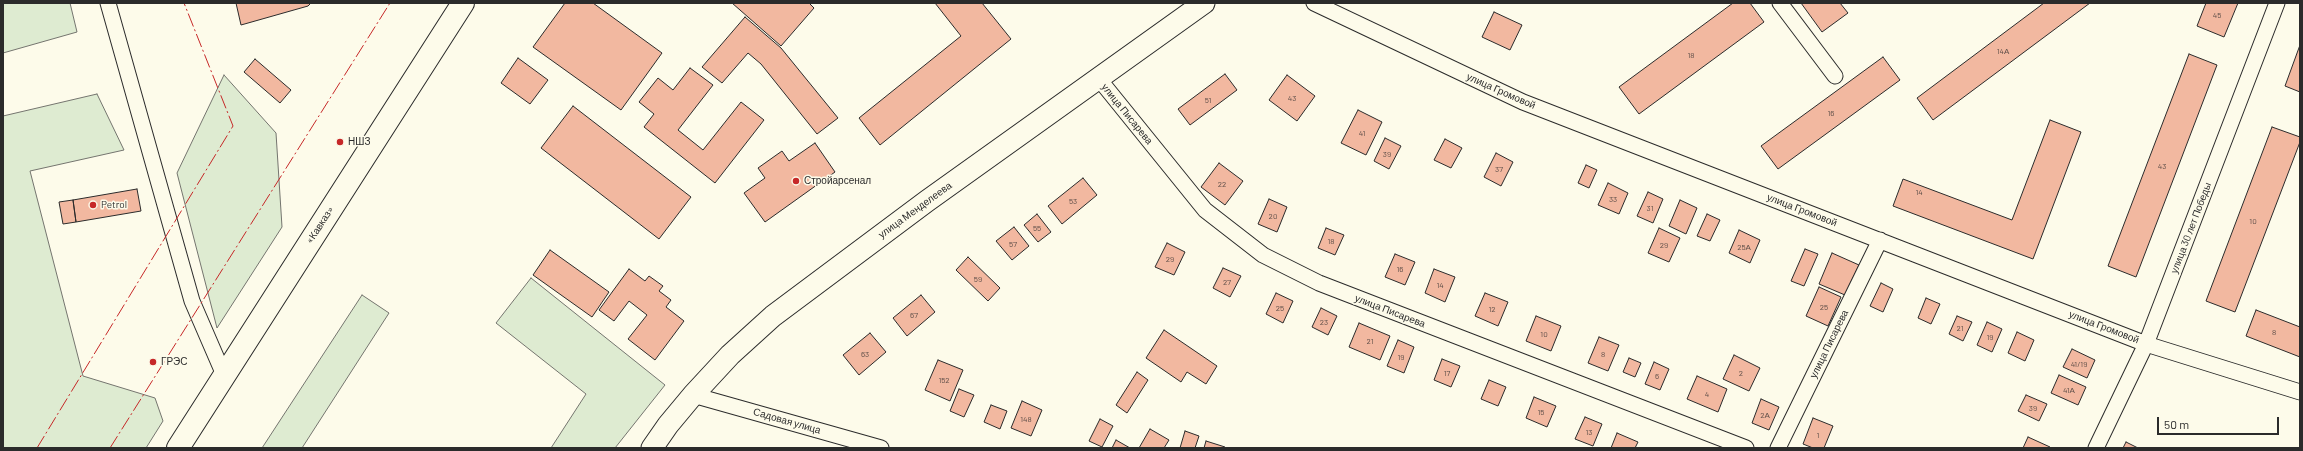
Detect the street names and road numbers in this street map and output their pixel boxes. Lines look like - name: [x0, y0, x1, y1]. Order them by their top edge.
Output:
- street label: улица Громовой: [1465, 70, 1537, 112]
- street label: улица Писарева: [1099, 81, 1155, 147]
- street label: улица Менделеева: [876, 179, 954, 241]
- street label: улица 30 лет Победы: [2168, 181, 2214, 275]
- street label: улица Громовой: [1765, 191, 1839, 229]
- street label: «Кавказ»: [303, 204, 337, 246]
- street label: улица Писарева: [1353, 292, 1427, 330]
- street label: улица Писарева: [1807, 308, 1851, 380]
- street label: улица Громовой: [2067, 308, 2141, 346]
- street label: Садовая улица: [752, 406, 822, 436]

